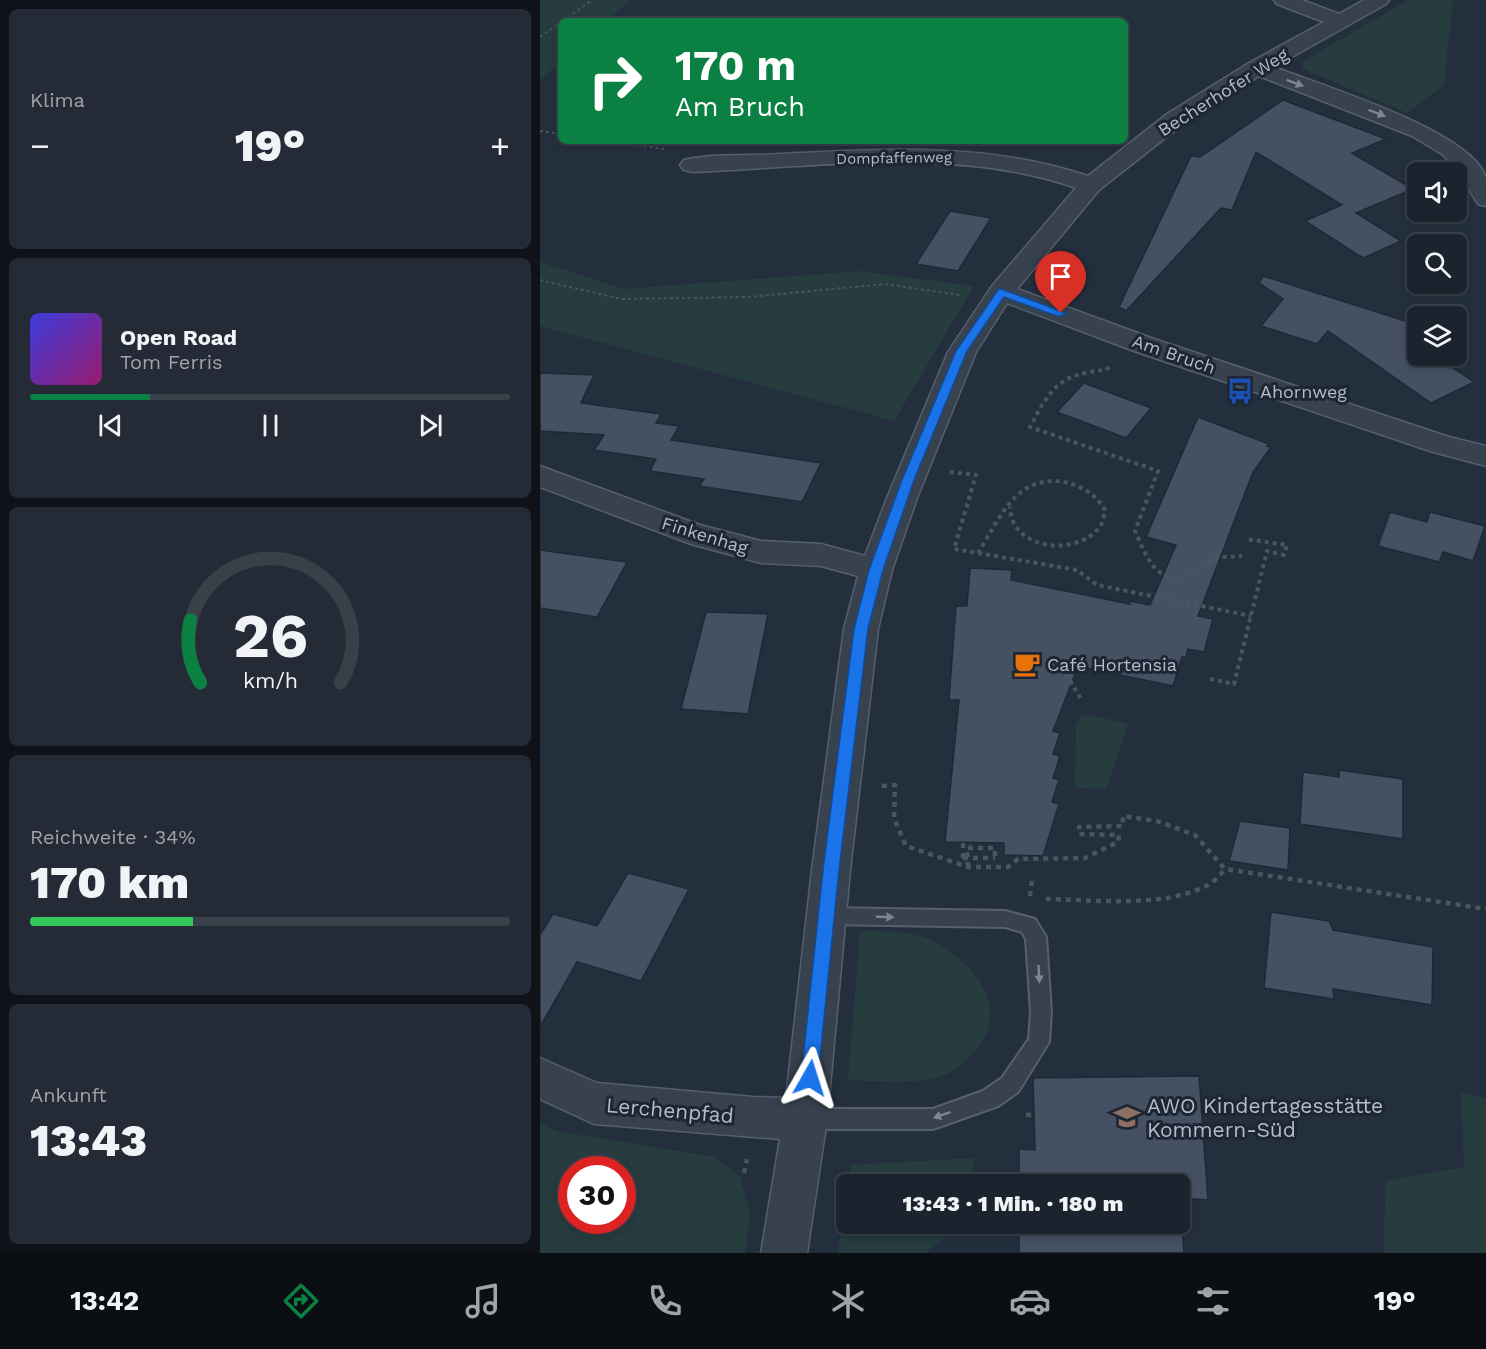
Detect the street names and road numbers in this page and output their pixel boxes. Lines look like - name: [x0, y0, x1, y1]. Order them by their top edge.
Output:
- street label: Becherhofer Weg: [1154, 43, 1292, 140]
- street label: Dompfaffenweg: [836, 148, 952, 168]
- street label: Am Bruch: [1130, 330, 1218, 378]
- street label: Finkenhag: [659, 512, 751, 558]
- street label: Lerchenpfad: [605, 1092, 735, 1128]

